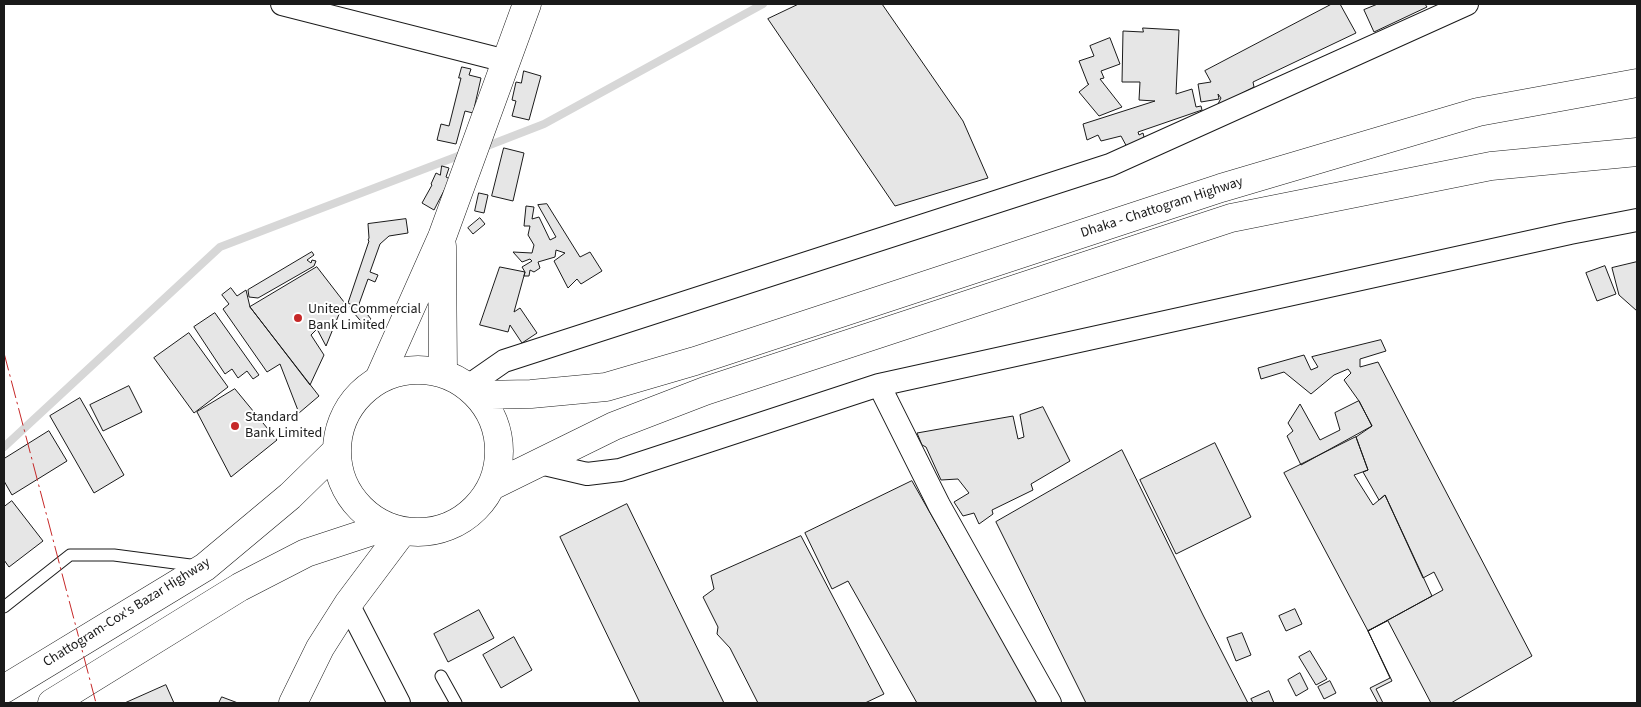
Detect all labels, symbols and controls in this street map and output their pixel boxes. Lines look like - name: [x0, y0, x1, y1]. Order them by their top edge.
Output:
- street label: Dhaka - Chattogram Highway: [1079, 174, 1245, 242]
- place label: United Commercial Bank Limited: [308, 302, 421, 334]
- marker: United Commercial Bank Limited: [292, 312, 304, 324]
- place label: Standard Bank Limited: [245, 410, 322, 442]
- marker: Standard Bank Limited: [229, 420, 241, 432]
- street label: Chattogram-Cox's Bazar Highway: [40, 555, 214, 671]

